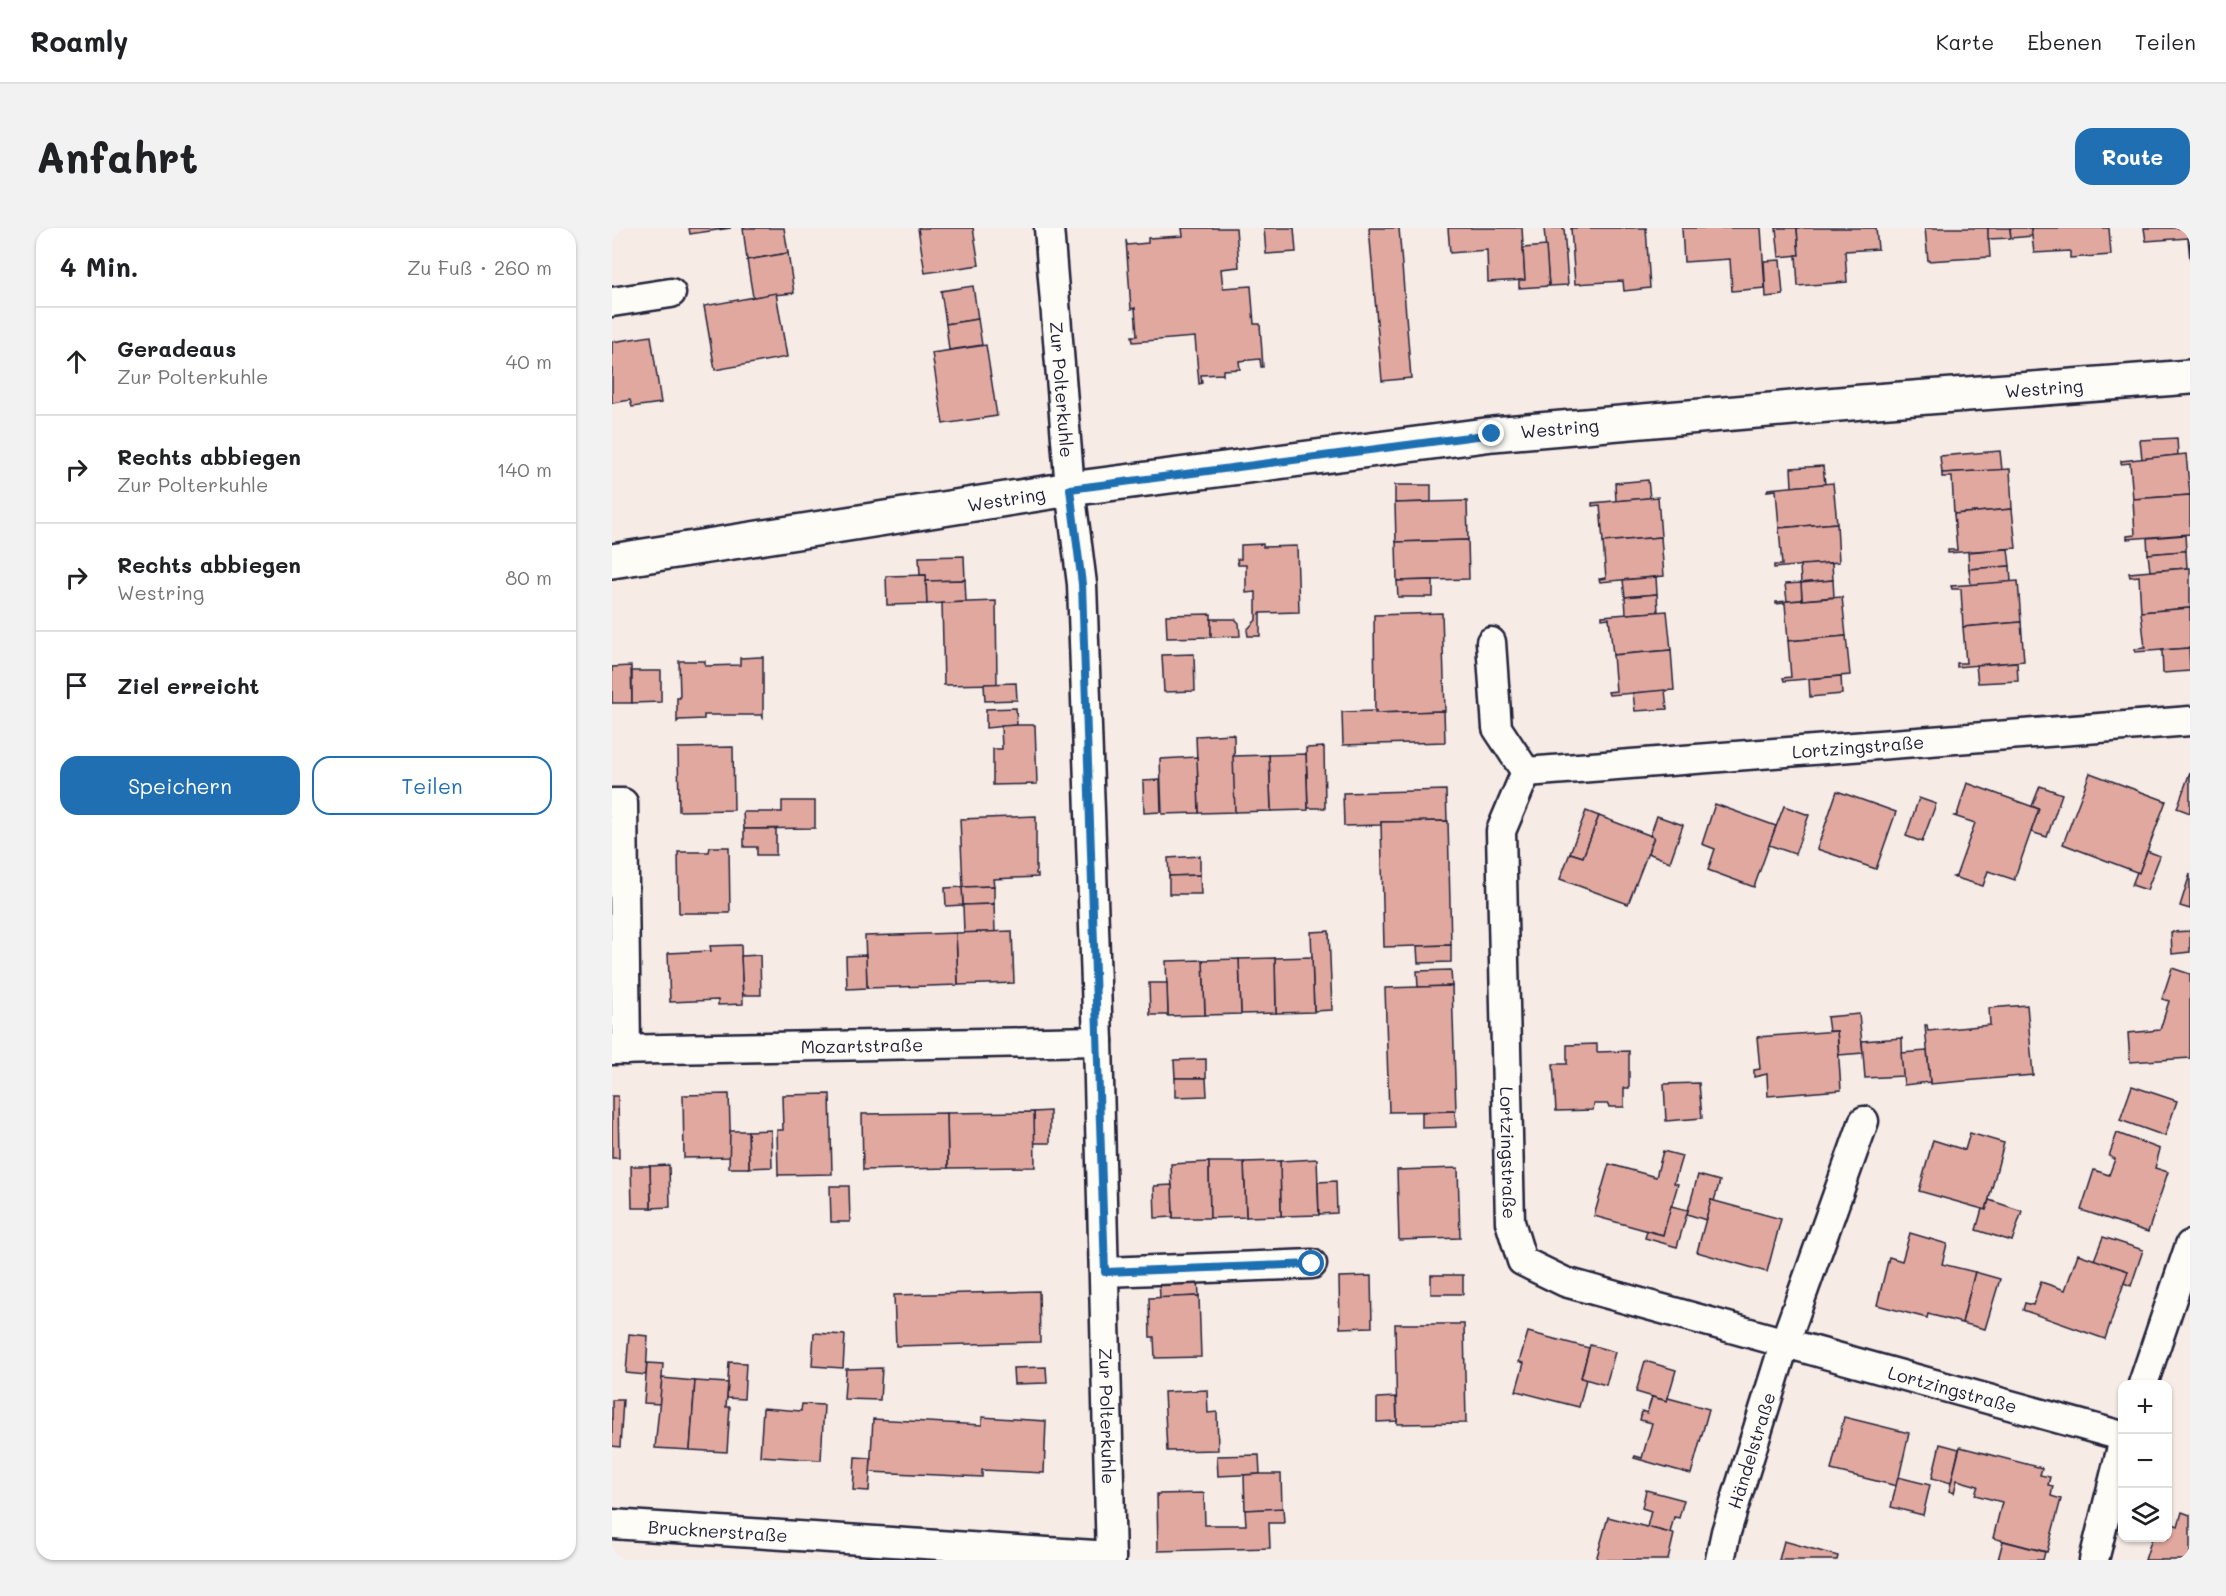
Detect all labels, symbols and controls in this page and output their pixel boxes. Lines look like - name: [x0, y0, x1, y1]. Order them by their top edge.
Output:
- text: Roamly: [30, 23, 129, 59]
- text: Karte: [1936, 28, 1994, 55]
- text: Ebenen: [2027, 28, 2102, 55]
- text: Teilen: [2135, 28, 2196, 55]
- button: Route: [2075, 128, 2190, 185]
- text: Anfahrt: [36, 129, 198, 184]
- text: 4 Min.: [60, 250, 139, 284]
- text: Zu Fuß · 260 m: [407, 254, 552, 280]
- street label: Zur Polterkuhle: [1045, 321, 1079, 458]
- text: Geradeaus: [117, 334, 236, 363]
- icon: ahead: [60, 345, 93, 378]
- text: 40 m: [506, 348, 552, 374]
- text: Zur Polterkuhle: [117, 363, 268, 389]
- street label: Westring: [2004, 373, 2084, 403]
- street label: Westring: [1519, 413, 1600, 444]
- route end: [1478, 420, 1504, 446]
- text: Rechts abbiegen: [117, 442, 301, 471]
- icon: right: [60, 453, 93, 486]
- text: 140 m: [497, 456, 552, 482]
- text: Zur Polterkuhle: [117, 471, 268, 497]
- street label: Westring: [965, 481, 1047, 517]
- text: Rechts abbiegen: [117, 550, 301, 579]
- icon: right: [60, 561, 93, 594]
- text: 80 m: [505, 564, 552, 590]
- text: Westring: [117, 579, 204, 605]
- icon: arrive: [60, 669, 93, 702]
- text: Ziel erreicht: [117, 671, 259, 700]
- street label: Lortzingstraße: [1791, 729, 1925, 764]
- button: Speichern: [60, 756, 300, 815]
- button: Teilen: [312, 756, 552, 815]
- street label: Mozartstraße: [800, 1032, 924, 1059]
- street label: Lortzingstraße: [1495, 1086, 1522, 1219]
- route start: [1298, 1250, 1324, 1276]
- street label: Zur Polterkuhle: [1094, 1348, 1121, 1484]
- street label: Lortzingstraße: [1886, 1360, 2020, 1418]
- map controls: [2118, 1380, 2172, 1542]
- button: +: [2118, 1380, 2172, 1434]
- street label: Händelstraße: [1722, 1389, 1781, 1512]
- button: −: [2118, 1434, 2172, 1488]
- button: layers: [2118, 1488, 2172, 1542]
- street label: Brucknerstraße: [647, 1514, 788, 1547]

